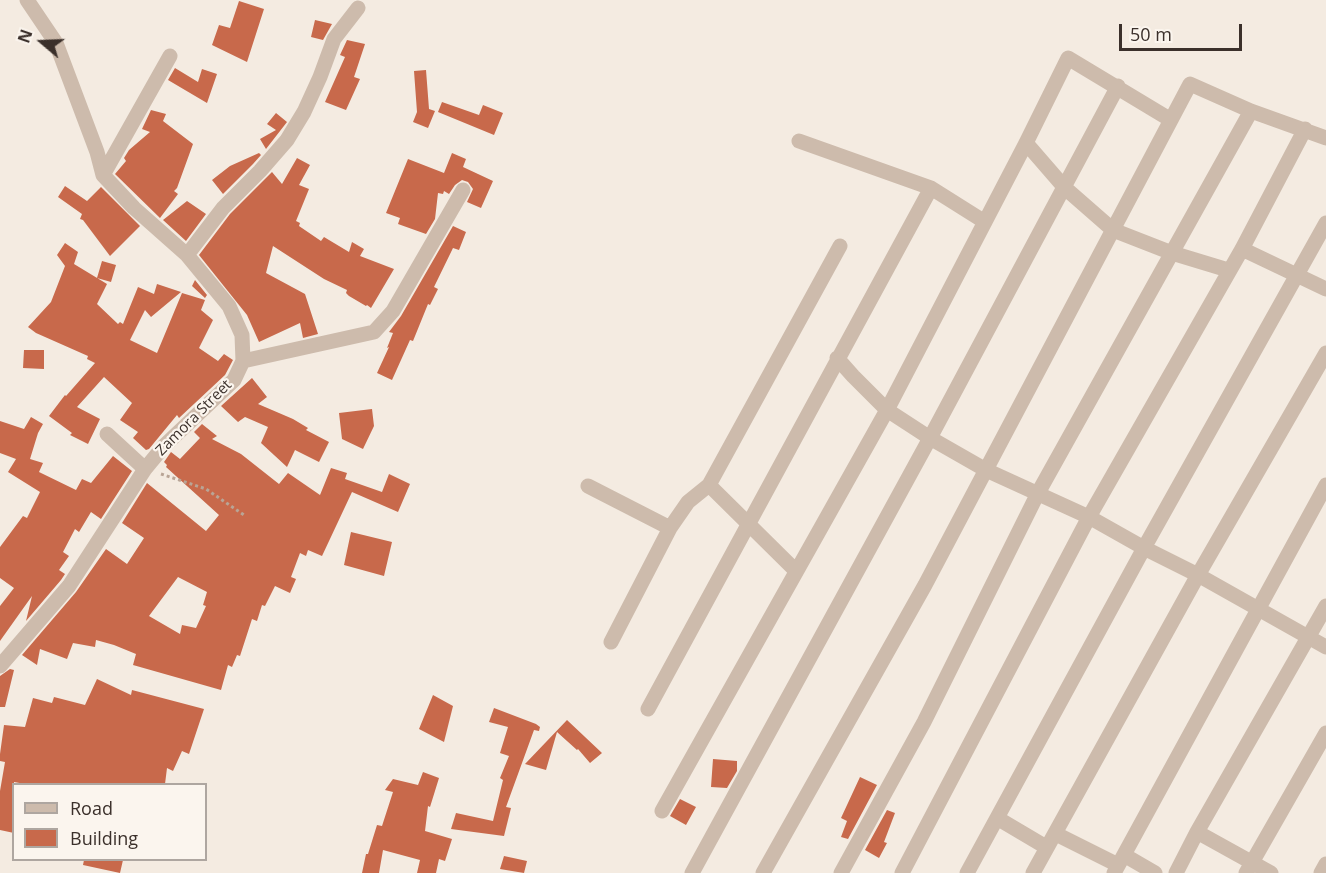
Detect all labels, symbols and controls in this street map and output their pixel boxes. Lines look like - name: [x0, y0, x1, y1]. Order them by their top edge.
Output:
- north arrow: [12, 12, 72, 72]
- scale bar: [1122, 12, 1245, 50]
- text: 50 m: [1130, 22, 1172, 46]
- text: N: [12, 26, 37, 46]
- street label: Zamora Street: [152, 376, 236, 460]
- legend: [12, 783, 207, 861]
- text: Road: [70, 796, 113, 820]
- text: Building: [70, 826, 138, 850]

